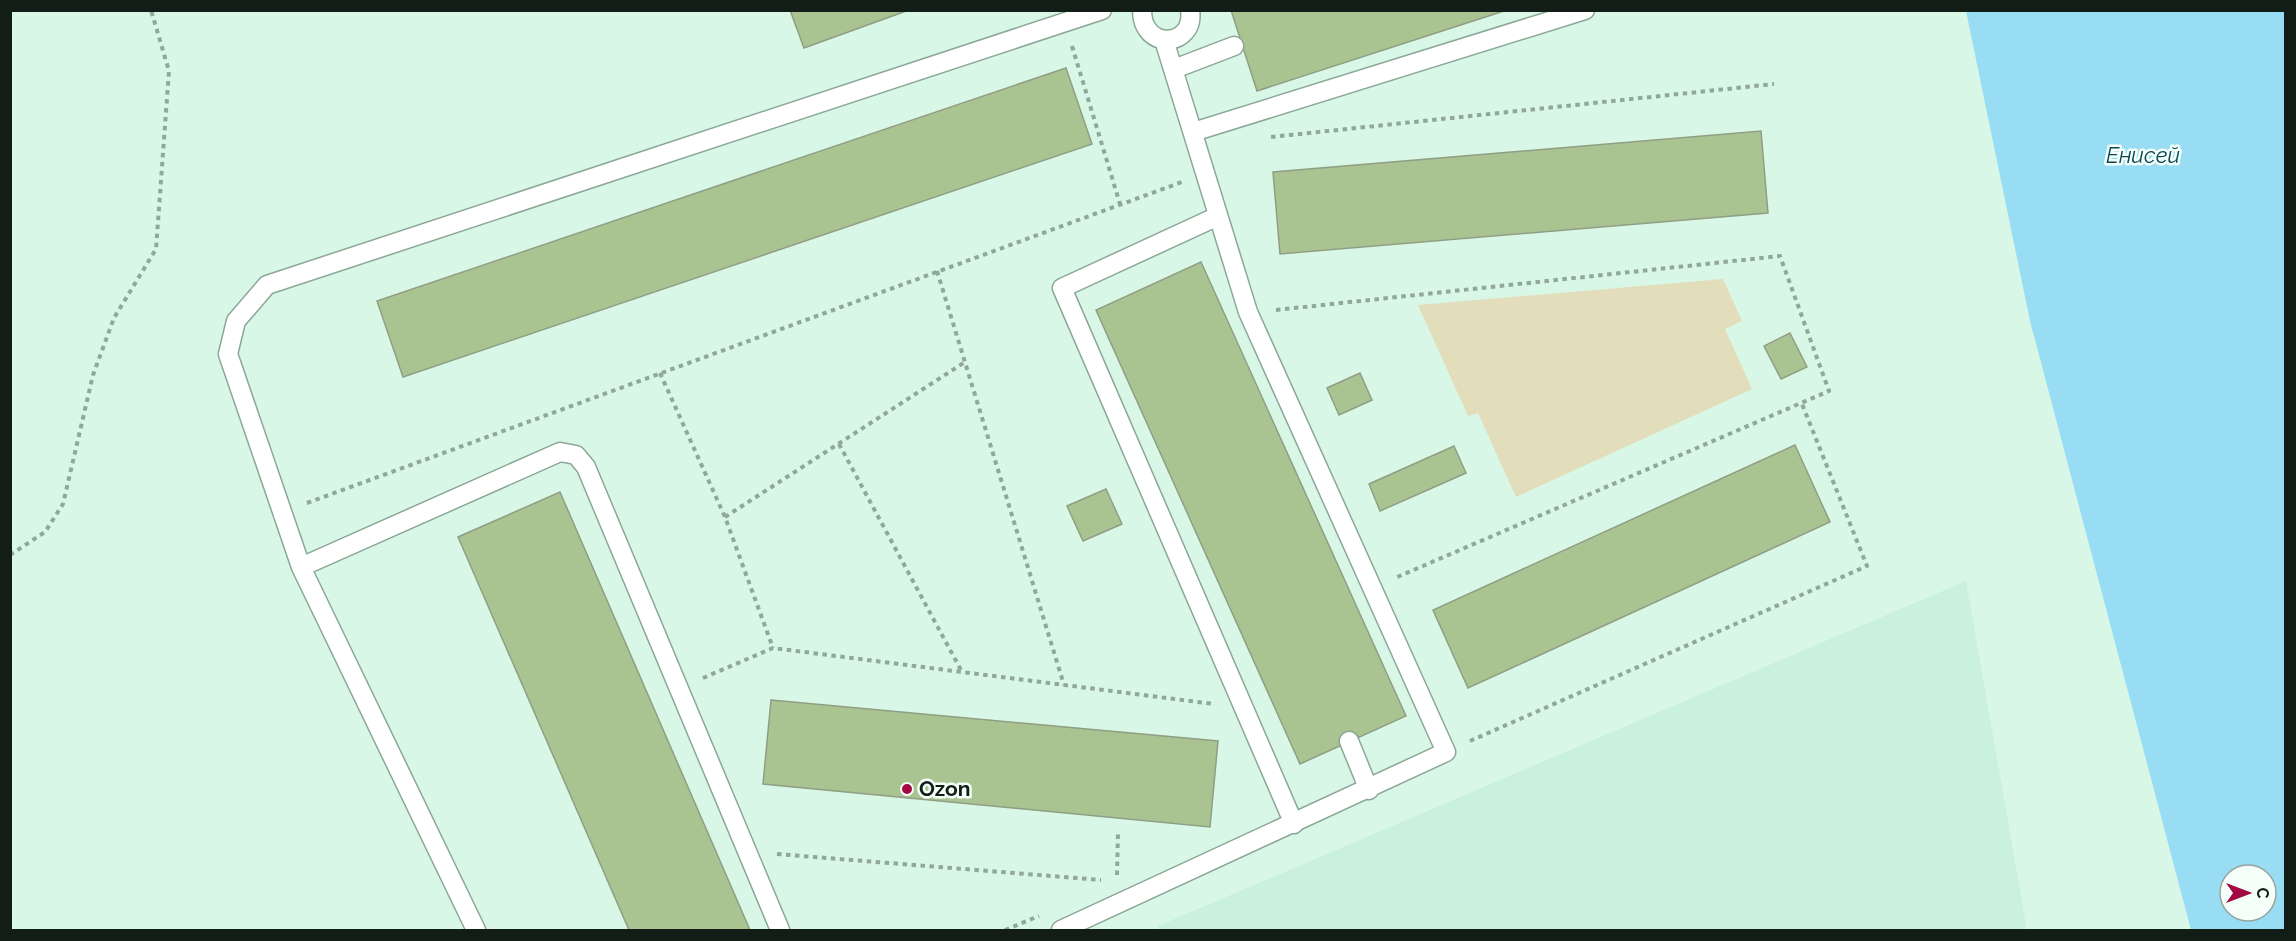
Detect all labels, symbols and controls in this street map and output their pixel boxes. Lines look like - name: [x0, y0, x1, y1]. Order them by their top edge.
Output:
- water label: Енисей: [2106, 142, 2180, 168]
- place label: Ozon: [919, 776, 970, 801]
- marker: Ozon: [900, 782, 914, 796]
- north arrow: [2218, 863, 2278, 923]
- text: С: [2253, 888, 2272, 899]

